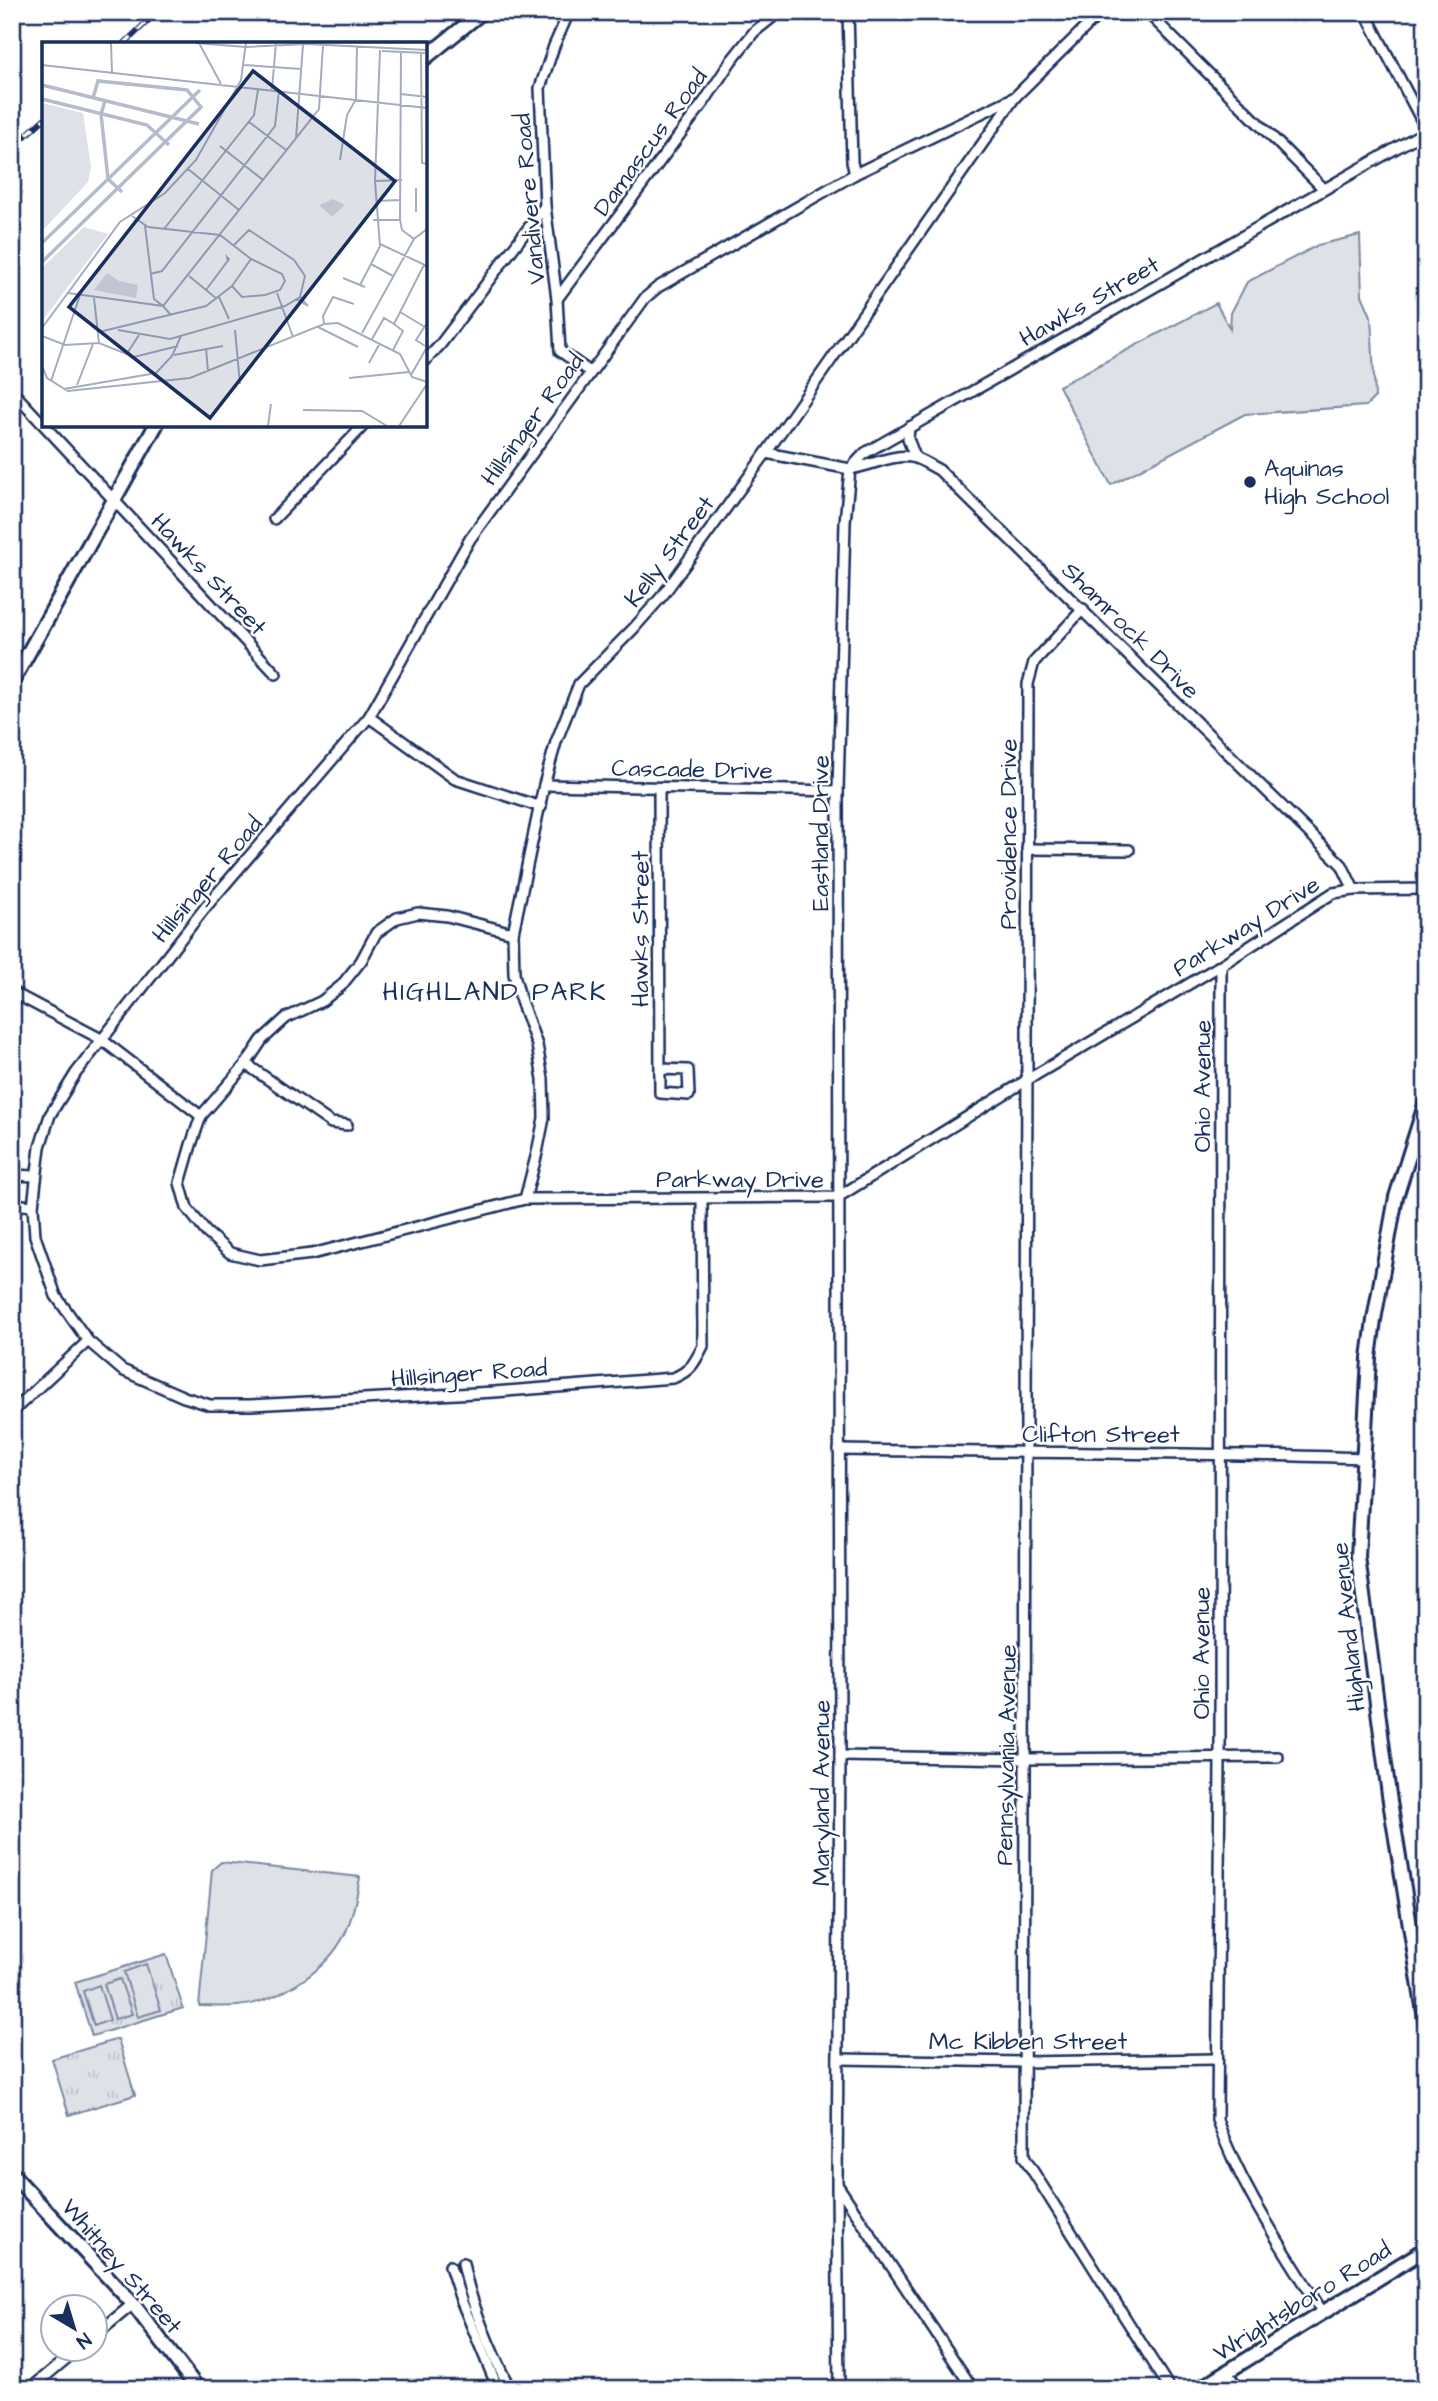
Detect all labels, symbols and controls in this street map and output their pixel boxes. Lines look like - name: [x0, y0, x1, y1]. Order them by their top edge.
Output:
- inset map: [42, 42, 427, 427]
- street label: Damascus Road: [586, 62, 716, 223]
- street label: Vandivere Road: [506, 112, 554, 286]
- street label: Hawks Street: [1013, 248, 1166, 356]
- street label: Hillsinger Road: [473, 346, 593, 494]
- place label: Aquinas High School: [1264, 452, 1389, 515]
- marker: Aquinas High School: [1242, 474, 1258, 490]
- street label: Kelly Street: [617, 488, 724, 615]
- street label: Hawks Street: [142, 506, 274, 644]
- street label: Shamrock Drive: [1054, 554, 1207, 707]
- street label: Providence Drive: [992, 738, 1026, 930]
- street label: Cascade Drive: [611, 752, 773, 788]
- street label: Eastland Drive: [804, 755, 838, 911]
- street label: Hillsinger Road: [144, 809, 272, 951]
- street label: Hawks Street: [624, 850, 658, 1007]
- street label: Parkway Drive: [1166, 868, 1327, 987]
- district label: HIGHLAND PARK: [382, 974, 608, 1010]
- street label: Ohio Avenue: [1186, 1020, 1220, 1152]
- street label: Parkway Drive: [656, 1163, 824, 1198]
- street label: Hillsinger Road: [390, 1352, 549, 1397]
- street label: Clifton Street: [1022, 1418, 1180, 1452]
- street label: Highland Avenue: [1323, 1540, 1376, 1713]
- street label: Ohio Avenue: [1185, 1587, 1219, 1719]
- street label: Pennsylvania Avenue: [988, 1644, 1027, 1866]
- street label: Maryland Avenue: [805, 1700, 840, 1886]
- street label: Mc Kibben Street: [929, 2025, 1127, 2059]
- street label: Whitney Street: [52, 2192, 190, 2343]
- street label: Wrightsboro Road: [1207, 2233, 1399, 2371]
- north arrow: [38, 2292, 108, 2362]
- text: N: [70, 2326, 97, 2355]

